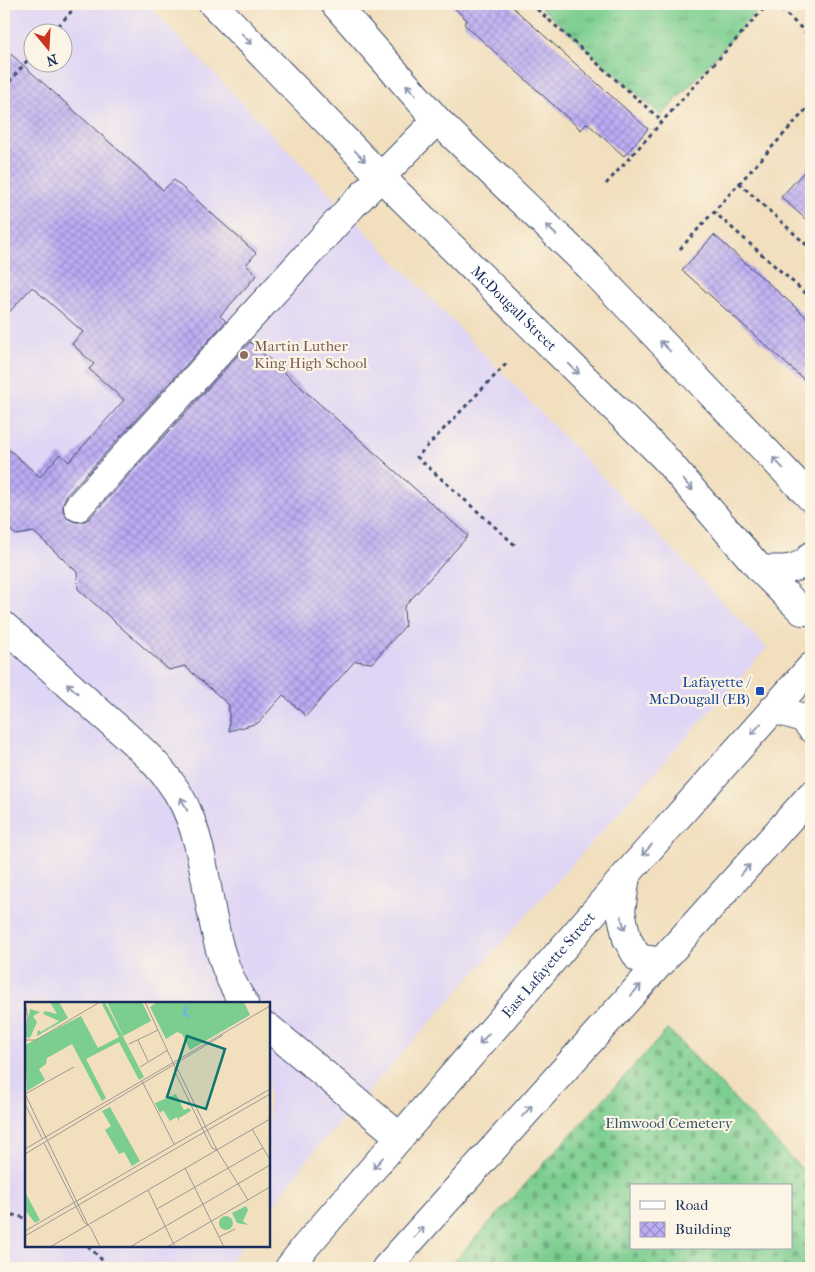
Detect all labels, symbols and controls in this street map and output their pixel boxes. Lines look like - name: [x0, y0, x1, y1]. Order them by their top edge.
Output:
- north arrow: [22, 22, 72, 72]
- one-way arrow: [241, 32, 253, 45]
- text: N: [44, 50, 60, 70]
- one-way arrow: [406, 84, 417, 97]
- one-way arrow: [354, 149, 366, 162]
- one-way arrow: [545, 224, 557, 236]
- street label: McDougall Street: [467, 262, 561, 355]
- place label: Martin Luther King High School: [254, 337, 367, 372]
- one-way arrow: [659, 339, 671, 352]
- marker: Martin Luther King High School: [238, 349, 250, 361]
- one-way arrow: [568, 363, 581, 375]
- one-way arrow: [771, 457, 784, 469]
- one-way arrow: [682, 479, 693, 492]
- place label: Lafayette / McDougall (EB): [649, 673, 751, 708]
- one-way arrow: [66, 682, 79, 694]
- marker: Lafayette / McDougall (EB): [754, 685, 766, 697]
- one-way arrow: [750, 723, 761, 736]
- one-way arrow: [179, 797, 188, 812]
- one-way arrow: [641, 844, 653, 857]
- one-way arrow: [739, 863, 750, 876]
- street label: East Lafayette Street: [498, 908, 599, 1022]
- one-way arrow: [619, 914, 628, 930]
- one-way arrow: [630, 984, 642, 997]
- inset map: [25, 1002, 270, 1247]
- one-way arrow: [478, 1033, 489, 1046]
- one-way arrow: [522, 1105, 533, 1118]
- park label: Elmwood Cemetery: [605, 1114, 734, 1132]
- one-way arrow: [372, 1156, 383, 1169]
- legend: [630, 1184, 792, 1250]
- text: Road: [675, 1196, 709, 1214]
- text: Building: [675, 1220, 732, 1238]
- one-way arrow: [413, 1226, 425, 1239]

